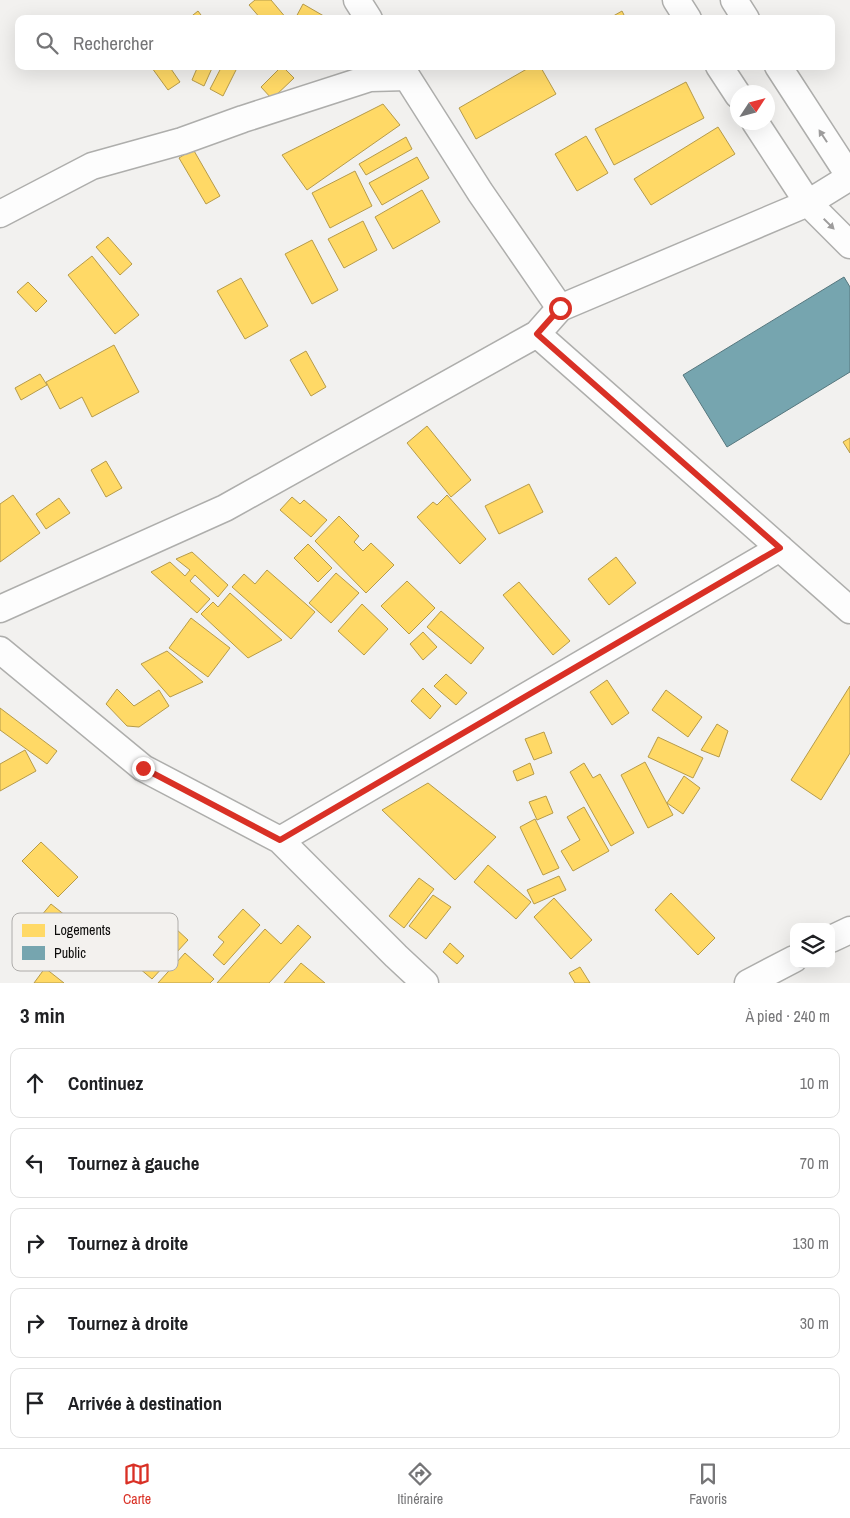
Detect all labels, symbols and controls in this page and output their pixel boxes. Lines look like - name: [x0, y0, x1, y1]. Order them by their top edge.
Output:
- search box: [15, 15, 835, 70]
- icon: search: [33, 29, 61, 57]
- text: Rechercher: [73, 30, 154, 56]
- north arrow: [730, 85, 775, 130]
- one-way arrow: [818, 129, 828, 143]
- one-way arrow: [823, 218, 835, 230]
- route start: [549, 297, 572, 320]
- route end: [132, 757, 155, 780]
- legend: [12, 913, 178, 971]
- text: Logements: [54, 921, 111, 939]
- map controls: [790, 923, 835, 968]
- button: layers: [790, 923, 835, 968]
- text: Public: [54, 944, 86, 962]
- text: 3 min: [20, 1001, 65, 1030]
- text: À pied · 240 m: [745, 1005, 830, 1027]
- icon: ahead: [21, 1069, 49, 1097]
- text: Continuez: [68, 1070, 143, 1096]
- text: 10 m: [800, 1072, 829, 1094]
- icon: left: [21, 1149, 49, 1177]
- text: Tournez à gauche: [68, 1150, 199, 1176]
- text: 70 m: [800, 1152, 829, 1174]
- icon: right: [21, 1229, 49, 1257]
- text: Tournez à droite: [68, 1230, 188, 1256]
- text: 130 m: [793, 1232, 829, 1254]
- icon: right: [21, 1309, 49, 1337]
- text: Tournez à droite: [68, 1310, 188, 1336]
- text: 30 m: [800, 1312, 829, 1334]
- icon: arrive: [21, 1389, 49, 1417]
- text: Arrivée à destination: [68, 1390, 222, 1416]
- tab: Carte: [123, 1460, 151, 1508]
- tab: Itinéraire: [397, 1460, 443, 1508]
- tab: Favoris: [689, 1460, 727, 1508]

